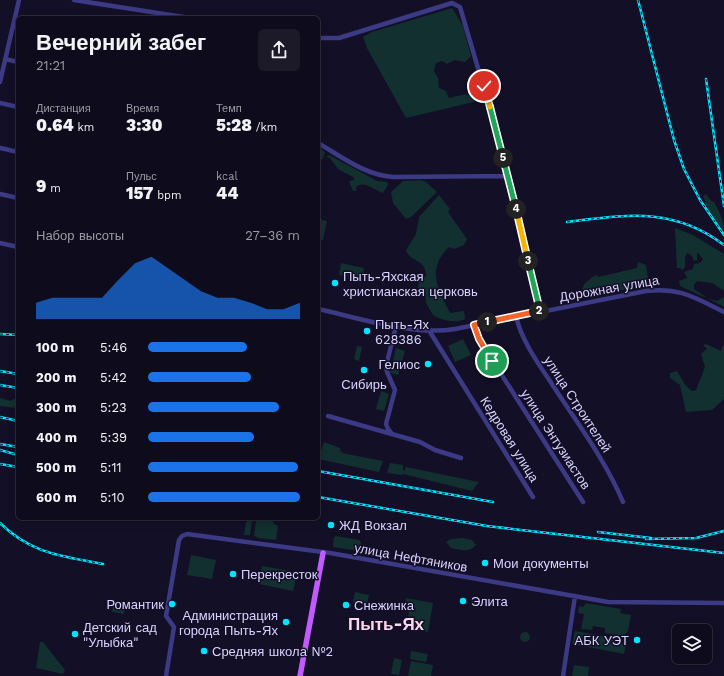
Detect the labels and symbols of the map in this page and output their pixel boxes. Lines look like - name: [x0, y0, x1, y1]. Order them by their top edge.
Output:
- pin: [467, 69, 501, 103]
- pin: 5: [493, 148, 513, 168]
- pin: 4: [506, 199, 526, 219]
- pin: 3: [518, 251, 538, 271]
- place label: Пыть-Яхская христианская церковь: [343, 269, 478, 299]
- street label: Дорожная улица: [558, 272, 661, 305]
- marker: Пыть-Яхская христианская церковь: [330, 278, 340, 288]
- pin: 2: [529, 301, 549, 321]
- pin: 1: [477, 312, 497, 332]
- place label: Пыть-Ях 628386: [375, 317, 429, 347]
- marker: Пыть-Ях 628386: [362, 326, 372, 336]
- pin: [475, 344, 509, 378]
- street label: улица Строителей: [541, 353, 614, 455]
- place label: Гелиос: [378, 357, 420, 372]
- marker: Гелиос: [423, 359, 433, 369]
- marker: Сибирь: [359, 365, 369, 375]
- place label: Сибирь: [341, 377, 387, 392]
- street label: улица Энтузиастов: [518, 386, 594, 492]
- street label: Кедровая улица: [477, 394, 542, 485]
- place label: ЖД Вокзал: [339, 518, 407, 533]
- marker: ЖД Вокзал: [326, 520, 336, 530]
- street label: улица Нефтяников: [353, 540, 469, 575]
- place label: Мои документы: [493, 556, 589, 571]
- marker: Мои документы: [480, 558, 490, 568]
- place label: Перекресток: [241, 567, 318, 582]
- marker: Перекресток: [228, 569, 238, 579]
- place label: Элита: [471, 594, 509, 609]
- marker: Элита: [458, 596, 468, 606]
- place label: Романтик: [106, 597, 164, 612]
- place label: Снежинка: [354, 598, 415, 613]
- marker: Романтик: [167, 599, 177, 609]
- marker: Снежинка: [341, 600, 351, 610]
- place label: Администрация города Пыть-Ях: [179, 608, 278, 638]
- district label: Пыть-Ях: [348, 614, 425, 634]
- marker: Администрация города Пыть-Ях: [281, 617, 291, 627]
- place label: Детский сад "Улыбка": [83, 620, 157, 650]
- marker: Детский сад "Улыбка": [70, 629, 80, 639]
- place label: АБК УЭТ: [575, 633, 629, 648]
- marker: АБК УЭТ: [632, 635, 642, 645]
- place label: Средняя школа №2: [212, 644, 333, 659]
- marker: Средняя школа №2: [199, 646, 209, 656]

